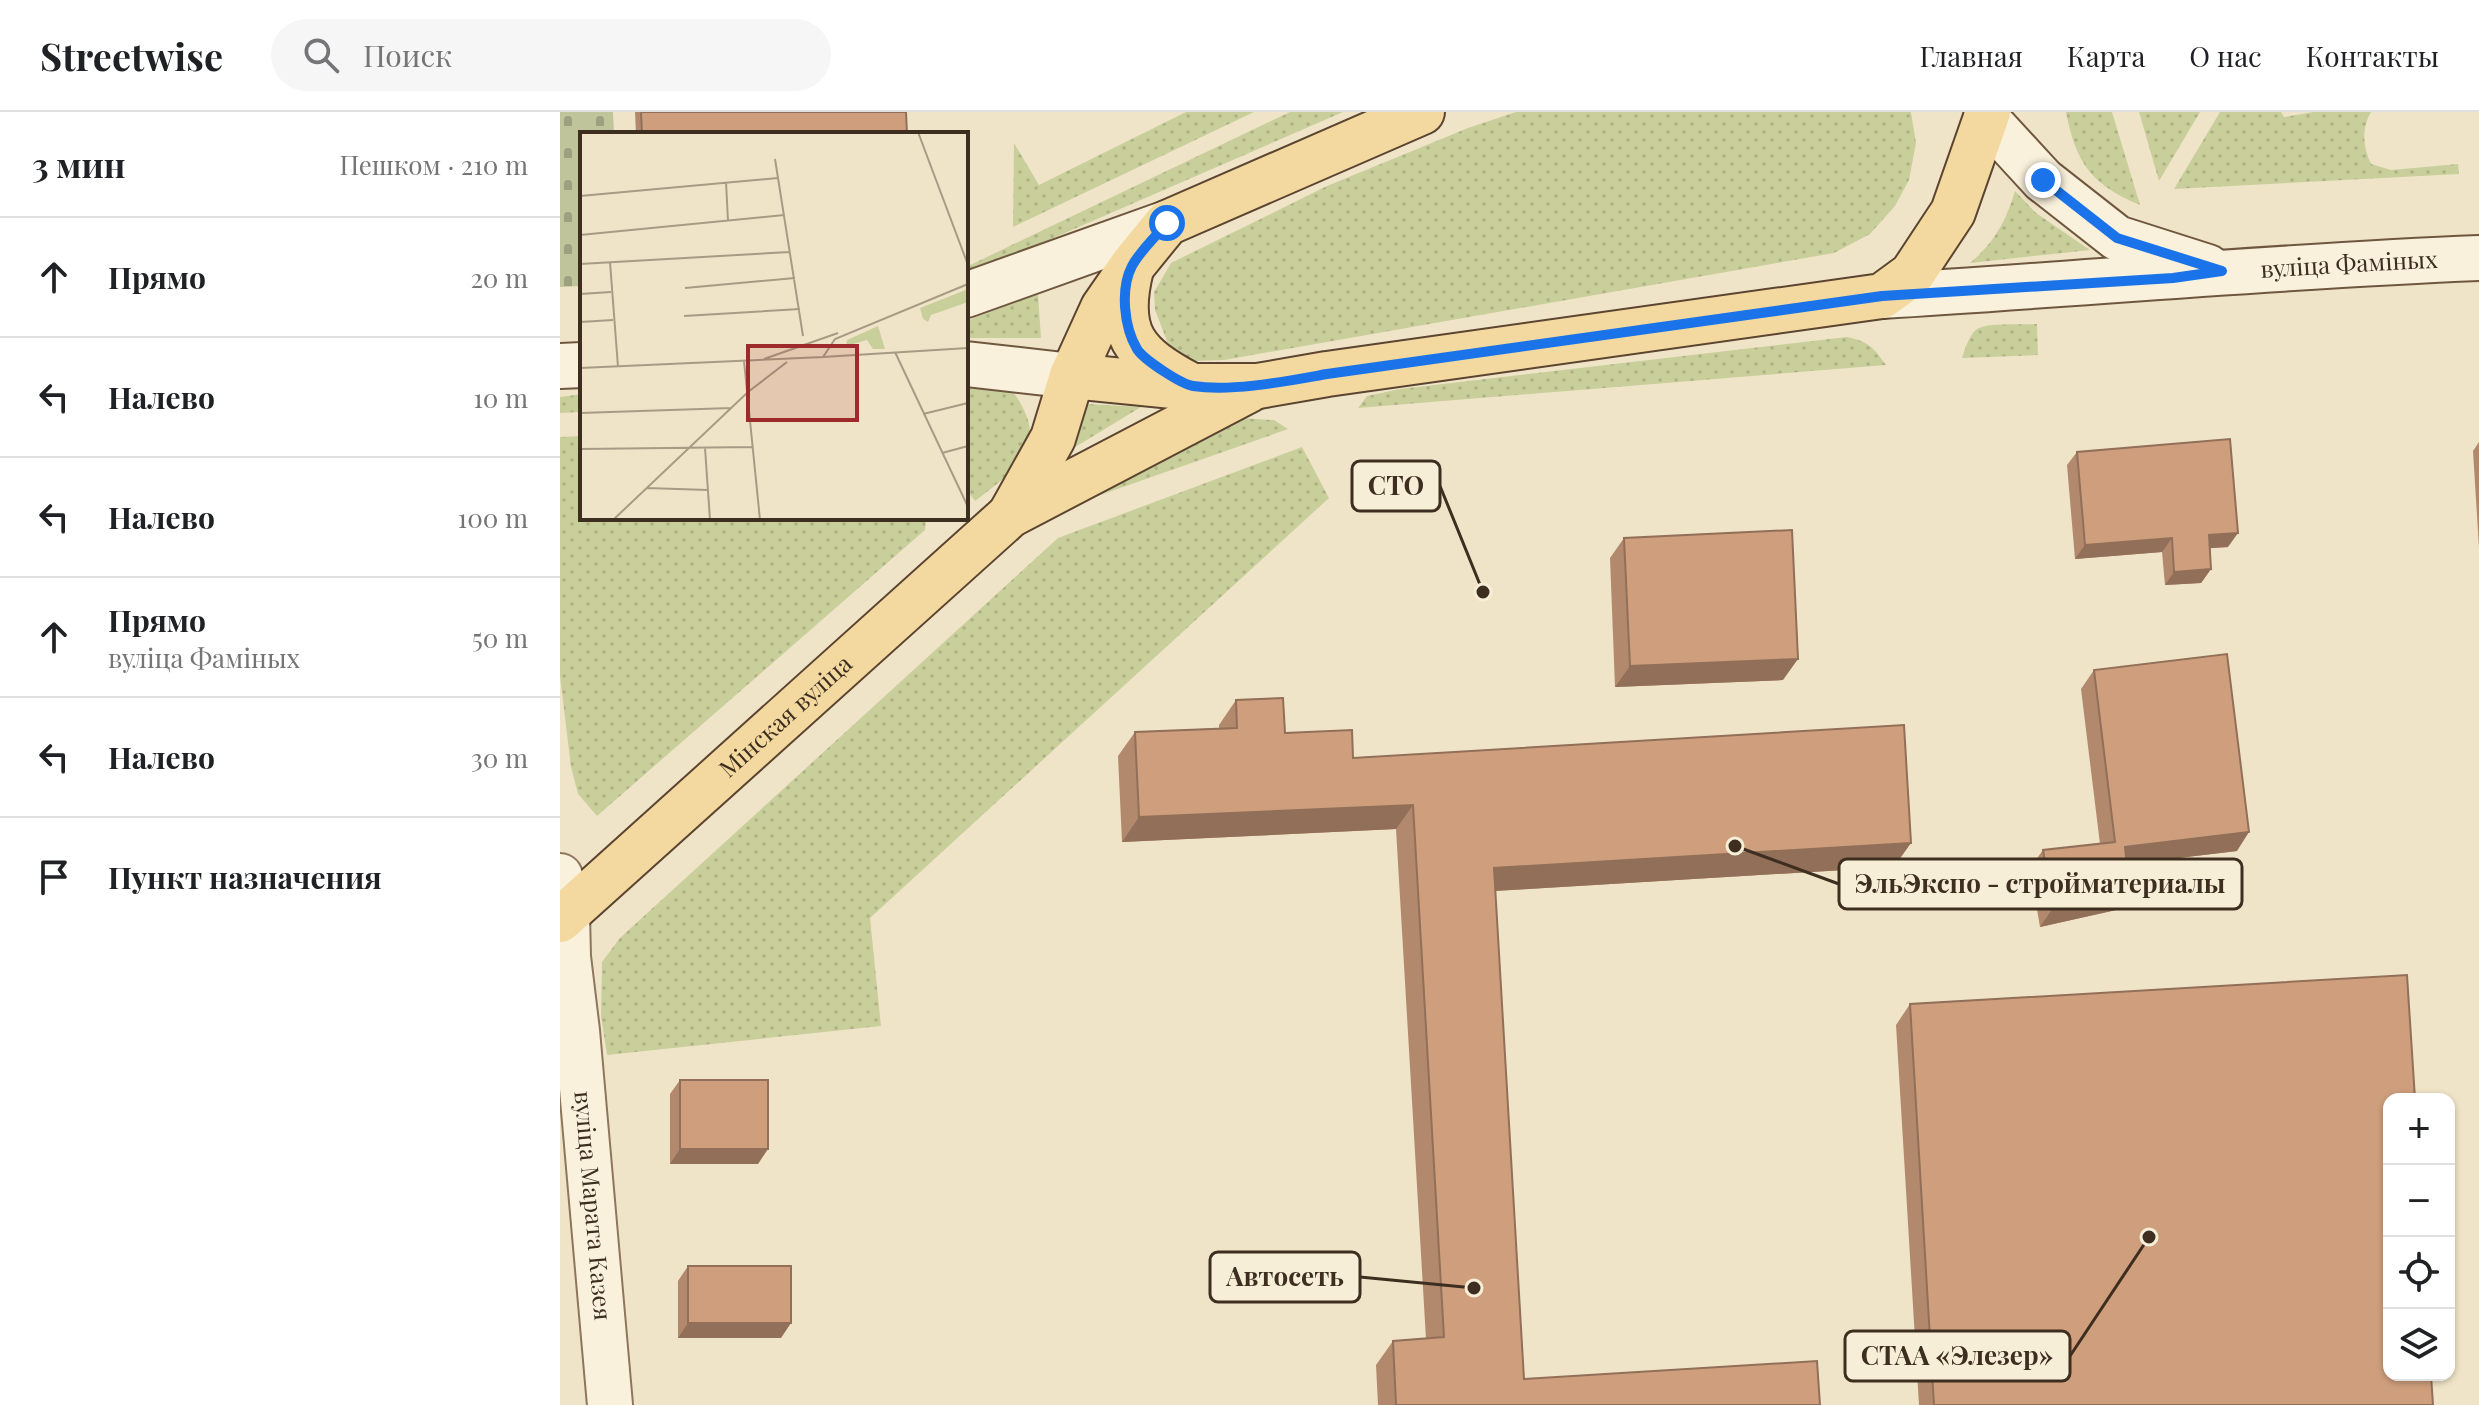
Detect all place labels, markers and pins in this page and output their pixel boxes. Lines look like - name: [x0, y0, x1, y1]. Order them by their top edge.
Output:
- callout: СТО: [1352, 461, 1440, 511]
- callout: ЭльЭкспо - стройматериалы: [1839, 859, 2242, 909]
- callout: Автосеть: [1210, 1252, 1360, 1302]
- callout: СТАА «Элезер»: [1845, 1331, 2070, 1381]

